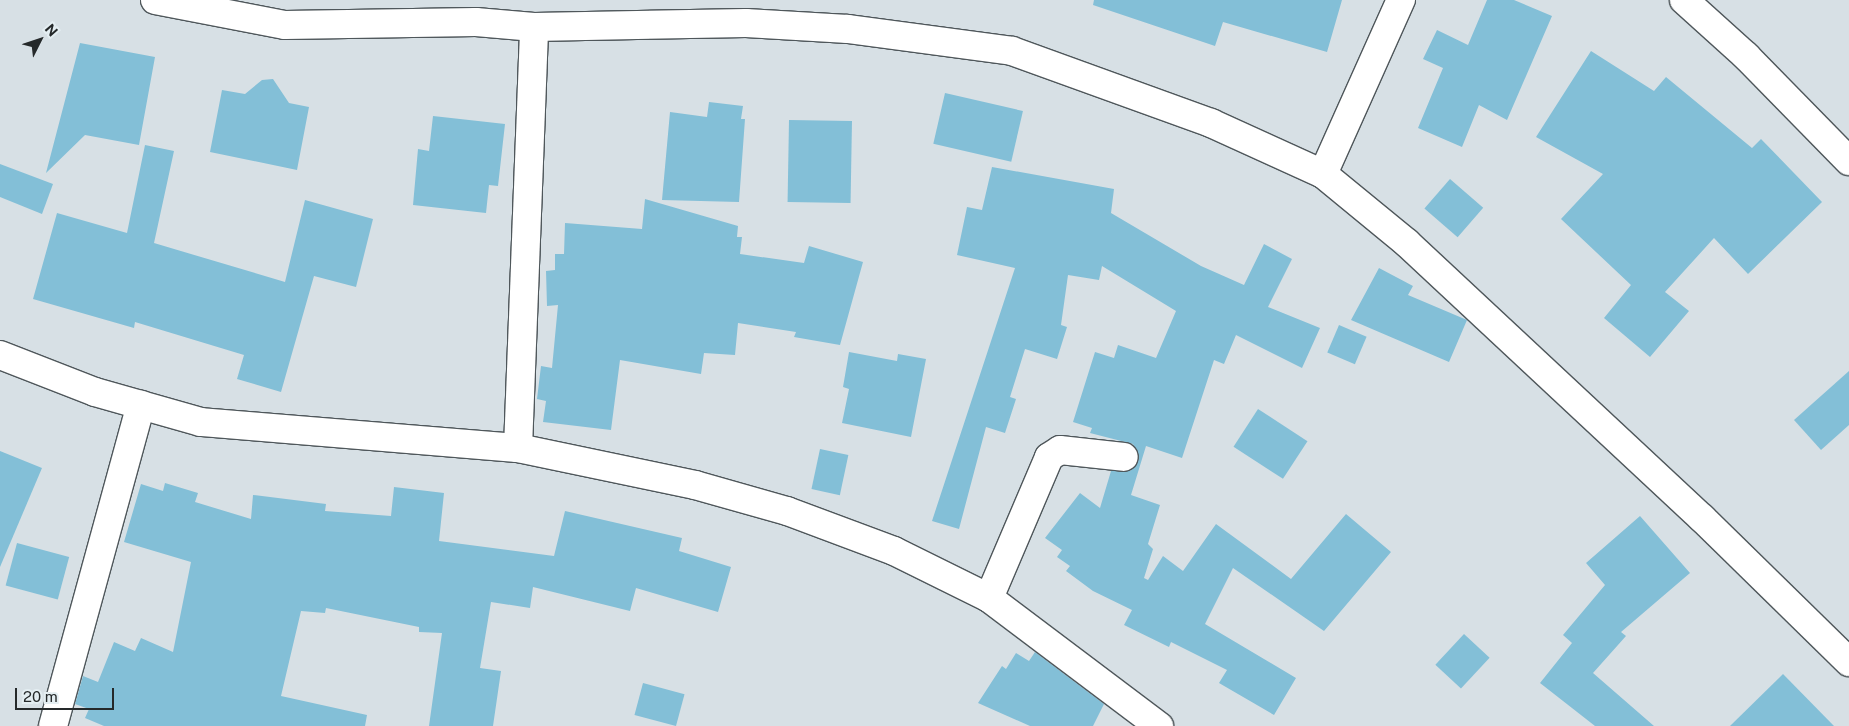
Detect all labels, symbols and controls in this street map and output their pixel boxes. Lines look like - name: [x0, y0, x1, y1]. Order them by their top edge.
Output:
- north arrow: [15, 15, 65, 65]
- text: N: [42, 21, 61, 40]
- scale bar: [18, 678, 116, 710]
- text: 20 m: [23, 688, 58, 705]

